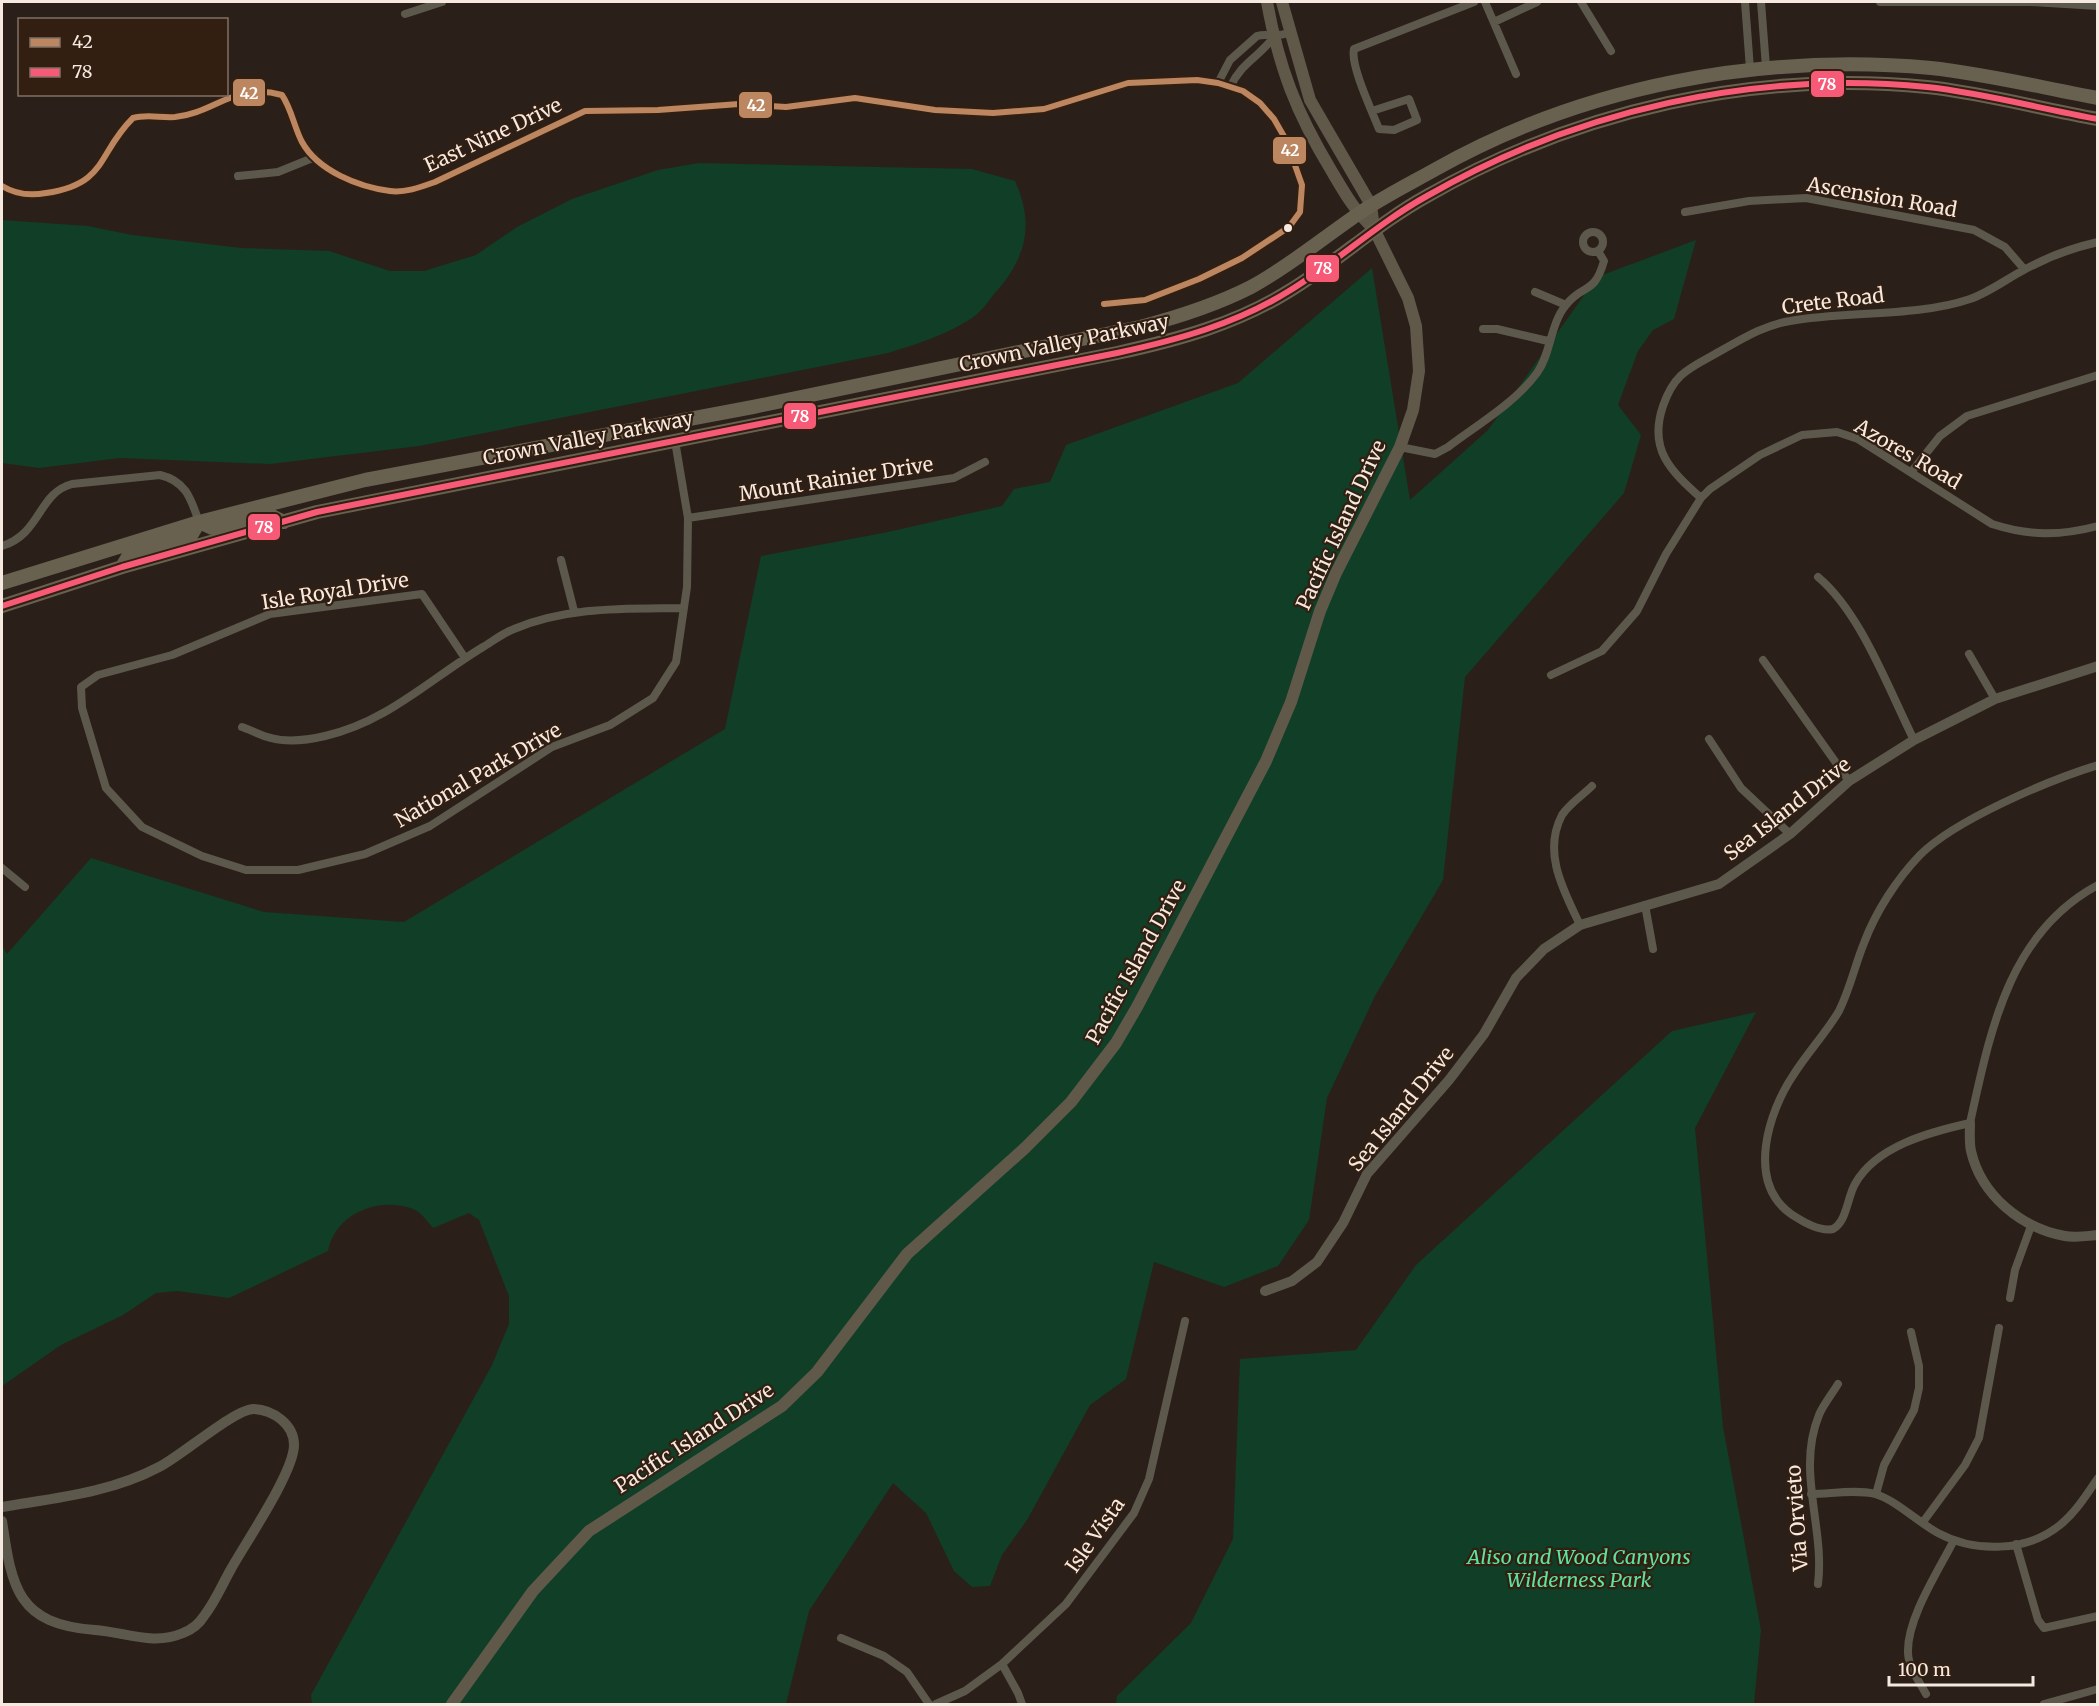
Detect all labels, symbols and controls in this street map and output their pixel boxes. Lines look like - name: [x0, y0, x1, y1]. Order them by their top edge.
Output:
- legend: [18, 18, 228, 96]
- text: 42: [72, 30, 93, 53]
- text: 78: [72, 60, 92, 83]
- line badge: 78: [1810, 70, 1845, 98]
- text: 78: [1818, 74, 1837, 94]
- line badge: 42: [232, 78, 266, 107]
- text: 42: [240, 83, 258, 103]
- line badge: 42: [738, 91, 773, 119]
- street label: East Nine Drive: [420, 92, 565, 177]
- text: 42: [747, 95, 765, 115]
- line badge: 42: [1272, 136, 1307, 165]
- text: 42: [1281, 140, 1299, 160]
- street label: Ascension Road: [1804, 171, 1959, 222]
- unlabelled marker: [1282, 222, 1294, 234]
- line badge: 78: [1305, 254, 1340, 283]
- text: 78: [1314, 258, 1333, 278]
- street label: Crete Road: [1780, 282, 1886, 319]
- street label: Crown Valley Parkway: [957, 308, 1171, 377]
- line badge: 78: [783, 402, 817, 430]
- street label: Crown Valley Parkway: [481, 405, 696, 470]
- text: 78: [791, 406, 810, 426]
- street label: Azores Road: [1850, 413, 1966, 494]
- street label: Pacific Island Drive: [1290, 436, 1391, 614]
- street label: Mount Rainier Drive: [737, 451, 935, 506]
- line badge: 78: [247, 513, 281, 541]
- text: 78: [255, 517, 274, 537]
- street label: Isle Royal Drive: [260, 567, 410, 614]
- street label: National Park Drive: [390, 717, 565, 832]
- street label: Sea Island Drive: [1718, 751, 1855, 866]
- street label: Pacific Island Drive: [1080, 875, 1191, 1049]
- street label: Sea Island Drive: [1343, 1041, 1459, 1176]
- street label: Pacific Island Drive: [610, 1377, 778, 1498]
- street label: Via Orvieto: [1780, 1464, 1813, 1573]
- street label: Isle Vista: [1060, 1492, 1130, 1577]
- park label: Aliso and Wood Canyons Wilderness Park: [1465, 1544, 1691, 1592]
- scale bar: [1889, 1649, 2033, 1687]
- text: 100 m: [1898, 1658, 1951, 1681]

